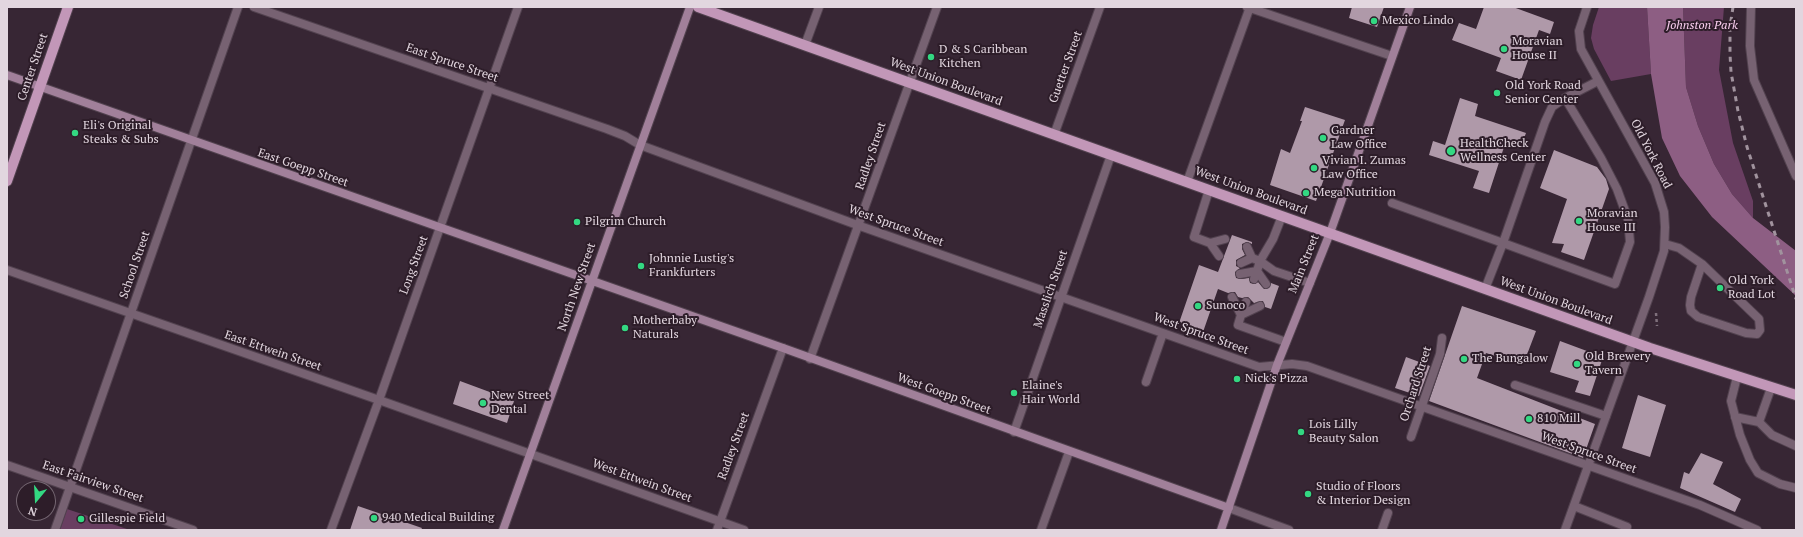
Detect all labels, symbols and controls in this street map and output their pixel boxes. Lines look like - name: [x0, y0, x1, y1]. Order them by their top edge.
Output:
- place label: Mexico Lindo: [1382, 14, 1454, 28]
- marker: Mexico Lindo: [1369, 16, 1379, 26]
- park label: Johnston Park: [1666, 19, 1738, 33]
- street label: Guetter Street: [1046, 29, 1086, 105]
- street label: Center Street: [15, 31, 51, 103]
- place label: Moravian House II: [1512, 35, 1563, 63]
- street label: East Spruce Street: [404, 40, 500, 86]
- place label: D & S Caribbean Kitchen: [939, 43, 1027, 71]
- marker: Moravian House II: [1499, 44, 1509, 54]
- marker: D & S Caribbean Kitchen: [926, 52, 936, 62]
- street label: West Union Boulevard: [888, 55, 1004, 109]
- place label: Old York Road Senior Center: [1505, 79, 1581, 107]
- marker: Old York Road Senior Center: [1492, 88, 1502, 98]
- street label: Old York Road: [1627, 117, 1675, 191]
- place label: Eli's Original Steaks & Subs: [83, 119, 159, 147]
- street label: Radley Street: [853, 120, 889, 192]
- place label: Gardner Law Office: [1331, 124, 1387, 152]
- marker: Eli's Original Steaks & Subs: [70, 128, 80, 138]
- marker: Gardner Law Office: [1318, 133, 1328, 143]
- place label: HealthCheck Wellness Center: [1460, 137, 1546, 165]
- marker: HealthCheck Wellness Center: [1445, 145, 1457, 157]
- street label: East Goepp Street: [256, 146, 350, 190]
- place label: Vivian I. Zumas Law Office: [1322, 154, 1406, 182]
- marker: Vivian I. Zumas Law Office: [1309, 163, 1319, 173]
- street label: West Union Boulevard: [1193, 164, 1309, 218]
- place label: Mega Nutrition: [1314, 186, 1396, 200]
- marker: Mega Nutrition: [1301, 188, 1311, 198]
- street label: West Spruce Street: [847, 202, 945, 250]
- place label: Moravian House III: [1587, 207, 1638, 235]
- place label: Pilgrim Church: [585, 215, 666, 229]
- marker: Moravian House III: [1574, 216, 1584, 226]
- marker: Pilgrim Church: [572, 217, 582, 227]
- street label: School Street: [117, 229, 153, 301]
- street label: Main Street: [1286, 232, 1322, 296]
- street label: Long Street: [397, 234, 431, 296]
- street label: North New Street: [555, 241, 599, 333]
- street label: Masslich Street: [1031, 248, 1071, 330]
- place label: Johnnie Lustig's Frankfurters: [649, 252, 734, 280]
- marker: Johnnie Lustig's Frankfurters: [636, 261, 646, 271]
- street label: West Union Boulevard: [1498, 274, 1614, 328]
- place label: Old York Road Lot: [1728, 274, 1775, 302]
- marker: Old York Road Lot: [1715, 283, 1725, 293]
- place label: Sunoco: [1206, 299, 1245, 313]
- marker: Sunoco: [1193, 301, 1203, 311]
- street label: West Spruce Street: [1152, 310, 1250, 358]
- place label: Motherbaby Naturals: [633, 314, 697, 342]
- marker: Motherbaby Naturals: [620, 323, 630, 333]
- street label: East Ettwein Street: [223, 328, 323, 374]
- street label: Orchard Street: [1397, 345, 1435, 423]
- place label: Old Brewery Tavern: [1585, 350, 1651, 378]
- place label: The Bungalow: [1472, 352, 1548, 366]
- marker: The Bungalow: [1459, 354, 1469, 364]
- marker: Old Brewery Tavern: [1572, 359, 1582, 369]
- street label: West Goepp Street: [895, 370, 993, 418]
- place label: Nick's Pizza: [1245, 372, 1308, 386]
- marker: Nick's Pizza: [1232, 374, 1242, 384]
- place label: Elaine's Hair World: [1022, 379, 1080, 407]
- marker: Elaine's Hair World: [1009, 388, 1019, 398]
- place label: New Street Dental: [491, 389, 549, 417]
- marker: New Street Dental: [478, 398, 488, 408]
- street label: Radley Street: [715, 410, 753, 482]
- place label: 810 Mill: [1537, 412, 1580, 426]
- marker: 810 Mill: [1524, 414, 1534, 424]
- place label: Lois Lilly Beauty Salon: [1309, 418, 1379, 446]
- marker: Lois Lilly Beauty Salon: [1296, 427, 1306, 437]
- street label: West Spruce Street: [1540, 429, 1638, 477]
- street label: West Ettwein Street: [590, 456, 694, 506]
- street label: East Fairview Street: [41, 458, 145, 506]
- place label: Studio of Floors & Interior Design: [1316, 480, 1410, 508]
- north arrow: [16, 481, 56, 521]
- marker: Studio of Floors & Interior Design: [1303, 489, 1313, 499]
- text: N: [26, 504, 39, 519]
- place label: 940 Medical Building: [382, 511, 494, 525]
- place label: Gillespie Field: [89, 512, 165, 526]
- marker: 940 Medical Building: [369, 513, 379, 523]
- marker: Gillespie Field: [76, 514, 86, 524]

